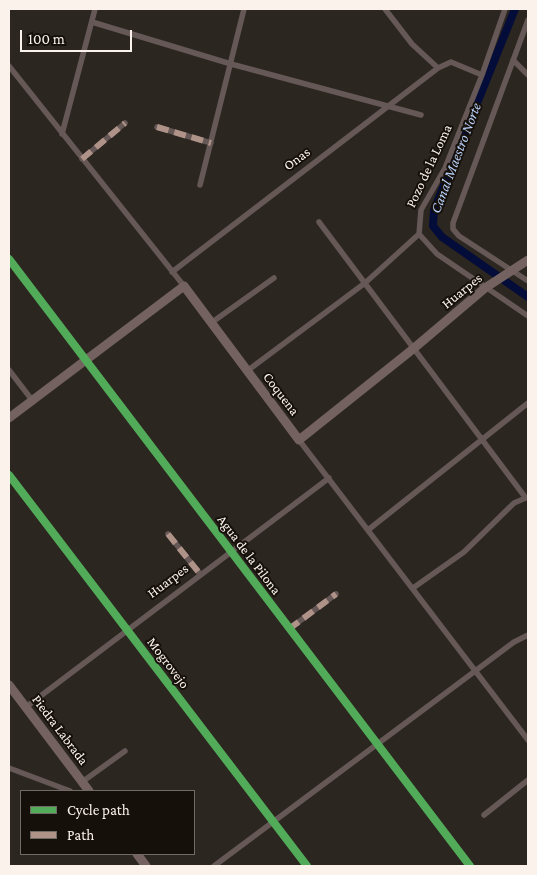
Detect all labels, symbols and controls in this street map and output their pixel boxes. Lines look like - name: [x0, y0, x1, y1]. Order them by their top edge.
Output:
- scale bar: [22, 20, 135, 52]
- text: 100 m: [28, 31, 65, 47]
- water label: Canal Maestro Norte: [427, 100, 485, 216]
- street label: Pozo de la Loma: [402, 122, 456, 210]
- street label: Onas: [280, 144, 314, 174]
- street label: Huarpes: [438, 270, 486, 312]
- street label: Coquena: [259, 369, 303, 419]
- street label: Agua de la Pilona: [214, 512, 284, 598]
- street label: Huarpes: [144, 560, 192, 602]
- street label: Mogrovejo: [143, 634, 193, 692]
- street label: Piedra Labrada: [28, 692, 92, 768]
- legend: [20, 790, 195, 855]
- text: Cycle path: [67, 802, 130, 818]
- text: Path: [67, 827, 94, 843]

